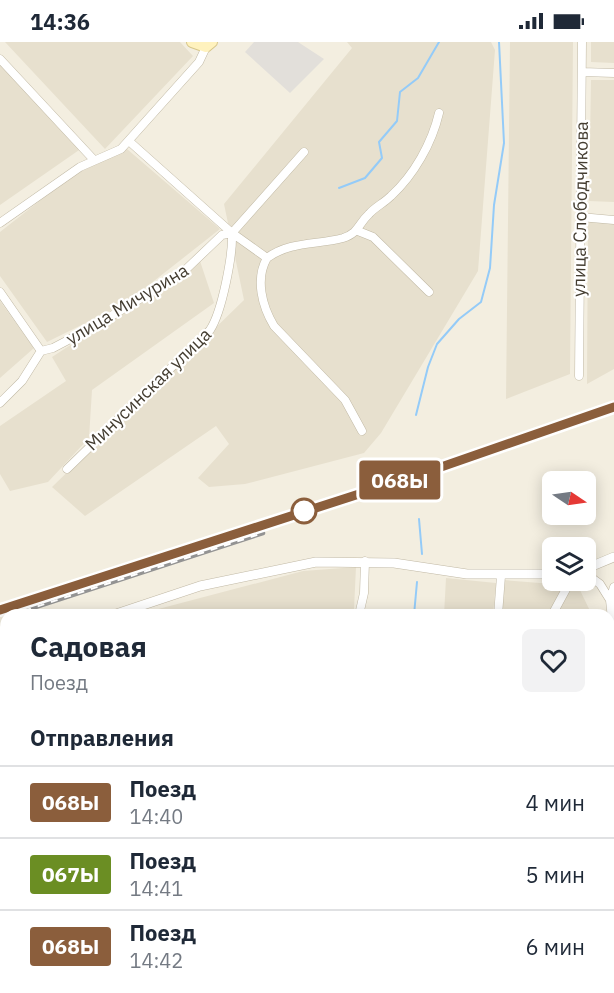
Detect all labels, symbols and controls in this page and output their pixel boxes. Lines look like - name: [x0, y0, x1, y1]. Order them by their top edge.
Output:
- text: 14:36: [30, 7, 90, 36]
- street label: улица Слободчикова: [567, 121, 593, 297]
- street label: улица Мичурина: [61, 258, 193, 350]
- street label: Минусинская улица: [80, 323, 216, 455]
- line badge: 068Ы: [358, 460, 442, 500]
- text: 068Ы: [371, 466, 429, 494]
- north arrow: [542, 471, 596, 525]
- map controls: [542, 471, 596, 591]
- unlabelled marker: [291, 498, 317, 524]
- button: layers: [542, 537, 596, 591]
- text: Садовая: [30, 628, 147, 665]
- button: heart: [522, 629, 585, 692]
- text: Поезд: [30, 669, 88, 696]
- text: Отправления: [30, 723, 174, 752]
- text: Поезд: [129, 774, 196, 803]
- text: 068Ы: [42, 788, 99, 816]
- text: 4 мин: [525, 788, 585, 817]
- text: 14:40: [129, 803, 183, 830]
- text: Поезд: [129, 846, 196, 875]
- text: 067Ы: [42, 860, 99, 888]
- text: 5 мин: [525, 860, 585, 889]
- text: 14:41: [129, 875, 183, 902]
- text: Поезд: [129, 918, 196, 947]
- text: 068Ы: [42, 932, 99, 960]
- text: 6 мин: [525, 932, 585, 961]
- text: 14:42: [129, 947, 183, 974]

